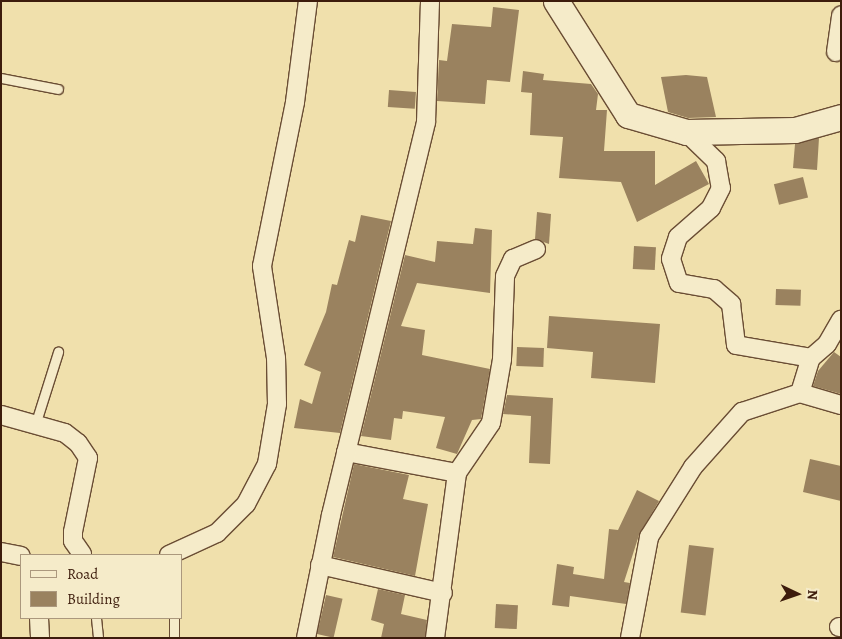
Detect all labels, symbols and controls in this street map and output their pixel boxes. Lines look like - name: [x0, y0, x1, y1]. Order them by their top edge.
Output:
- legend: [20, 554, 182, 619]
- text: Road: [67, 564, 98, 584]
- north arrow: [772, 569, 822, 619]
- text: Building: [67, 589, 120, 609]
- text: N: [803, 589, 822, 600]

